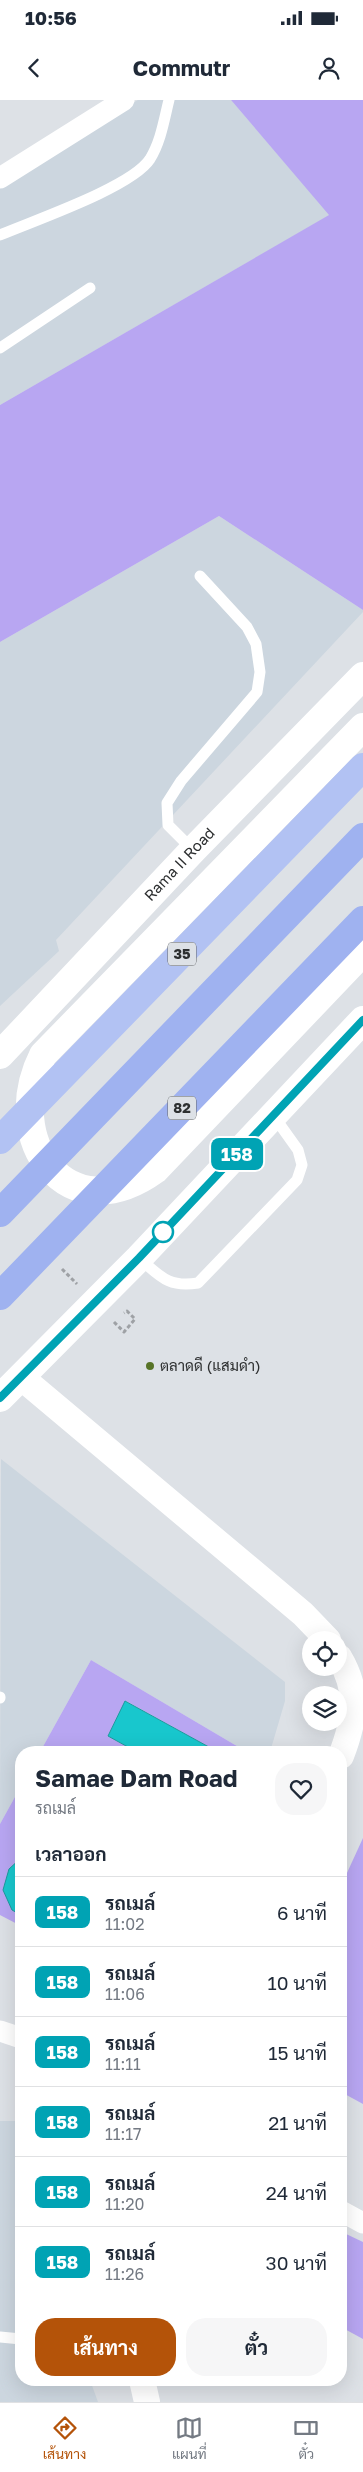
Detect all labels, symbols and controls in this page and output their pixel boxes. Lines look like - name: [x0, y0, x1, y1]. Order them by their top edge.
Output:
- text: 10:56: [25, 6, 77, 29]
- icon: back: [20, 54, 48, 82]
- text: Commutr: [133, 54, 230, 81]
- icon: person: [315, 54, 343, 82]
- street label: Rama II Road: [140, 823, 218, 904]
- road number: 35: [168, 942, 196, 966]
- road number: 82: [168, 1096, 196, 1120]
- line badge: 158: [208, 1138, 266, 1170]
- text: 158: [221, 1143, 253, 1165]
- unlabelled marker: [152, 1221, 174, 1243]
- place label: ตลาดดี (แสมดำ): [160, 1356, 261, 1374]
- marker: ตลาดดี (แสมดำ): [144, 1360, 156, 1372]
- map controls: [302, 1631, 347, 1731]
- button: locate: [302, 1631, 347, 1676]
- button: layers: [302, 1686, 347, 1731]
- text: Samae Dam Road: [35, 1763, 238, 1792]
- button: heart: [275, 1763, 327, 1815]
- text: รถเมล์: [35, 1798, 76, 1818]
- text: เวลาออก: [35, 1842, 107, 1865]
- text: รถเมล์: [105, 1891, 155, 1914]
- text: 158: [47, 1901, 78, 1923]
- text: 6 นาที: [277, 1901, 327, 1924]
- text: 11:02: [105, 1914, 145, 1934]
- text: รถเมล์: [105, 1961, 155, 1984]
- text: 158: [47, 1971, 78, 1993]
- text: 10 นาที: [267, 1971, 327, 1994]
- text: 11:06: [105, 1984, 145, 2004]
- text: รถเมล์: [105, 2031, 155, 2054]
- text: 158: [47, 2041, 78, 2063]
- text: 15 นาที: [268, 2041, 327, 2064]
- text: 11:11: [105, 2054, 141, 2074]
- text: รถเมล์: [105, 2101, 155, 2124]
- text: 158: [47, 2111, 78, 2133]
- text: 21 นาที: [268, 2111, 327, 2134]
- text: 11:17: [105, 2124, 142, 2144]
- text: รถเมล์: [105, 2171, 155, 2194]
- text: 158: [47, 2181, 78, 2203]
- text: 24 นาที: [266, 2181, 327, 2204]
- text: 11:20: [105, 2194, 145, 2214]
- text: รถเมล์: [105, 2241, 155, 2264]
- text: 158: [47, 2251, 78, 2273]
- text: 30 นาที: [266, 2251, 327, 2274]
- text: 11:26: [105, 2264, 144, 2284]
- button: เส้นทาง: [35, 2318, 176, 2376]
- button: ตั๋ว: [186, 2318, 327, 2376]
- tab: เส้นทาง: [43, 2414, 86, 2462]
- tab: แผนที่: [172, 2414, 207, 2462]
- tab: ตั๋ว: [292, 2414, 320, 2462]

